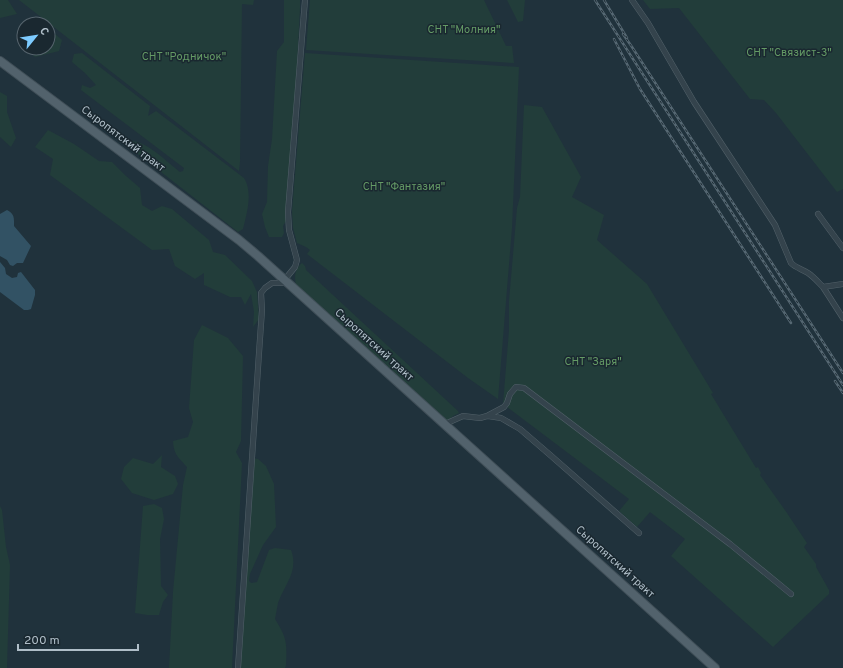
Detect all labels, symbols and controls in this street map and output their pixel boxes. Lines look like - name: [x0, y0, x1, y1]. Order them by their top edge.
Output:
- north arrow: [16, 16, 56, 56]
- park label: СНТ "Молния": [427, 23, 501, 37]
- text: С: [36, 25, 52, 38]
- park label: СНТ "Связист-3": [746, 46, 832, 60]
- park label: СНТ "Родничок": [142, 50, 226, 64]
- street label: Сыропятский тракт: [78, 103, 168, 175]
- park label: СНТ "Фантазия": [363, 180, 445, 194]
- street label: Сыропятский тракт: [332, 306, 416, 384]
- park label: СНТ "Заря": [564, 355, 622, 369]
- street label: Сыропятский тракт: [573, 523, 657, 601]
- scale bar: [18, 626, 138, 652]
- text: 200 m: [24, 633, 60, 649]

